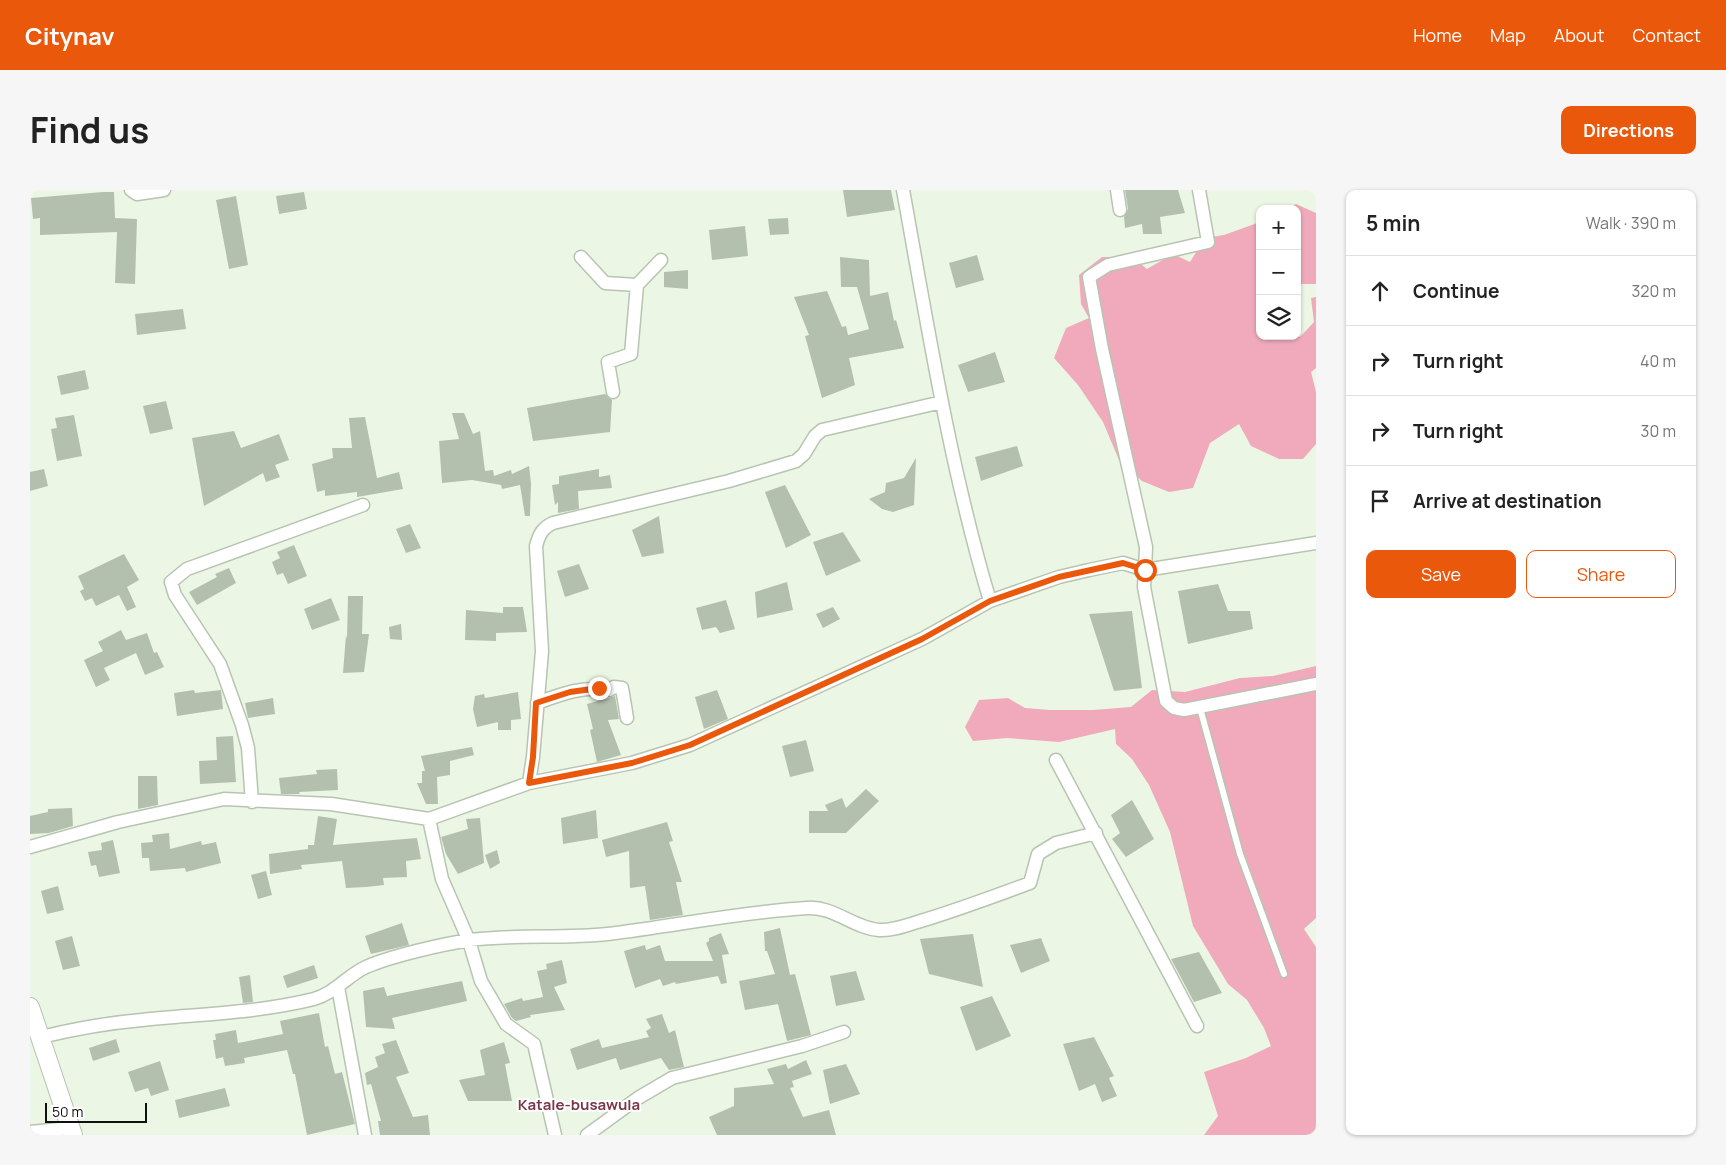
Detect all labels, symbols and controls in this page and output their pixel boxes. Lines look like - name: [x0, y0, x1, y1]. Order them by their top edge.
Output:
- text: Citynav: [25, 19, 115, 52]
- text: Home: [1413, 23, 1462, 47]
- text: Map: [1490, 23, 1526, 47]
- text: About: [1554, 23, 1604, 47]
- text: Contact: [1632, 23, 1701, 47]
- text: Find us: [30, 106, 149, 154]
- button: Directions: [1561, 106, 1696, 154]
- map controls: [1256, 205, 1301, 340]
- button: +: [1256, 205, 1301, 250]
- text: 5 min: [1366, 209, 1420, 237]
- text: Walk · 390 m: [1586, 212, 1676, 234]
- button: −: [1256, 250, 1301, 295]
- icon: ahead: [1366, 277, 1394, 305]
- text: Continue: [1413, 278, 1499, 304]
- text: 320 m: [1632, 280, 1676, 302]
- button: layers: [1256, 295, 1301, 340]
- icon: right: [1366, 347, 1394, 375]
- text: Turn right: [1413, 348, 1503, 374]
- text: 40 m: [1640, 350, 1676, 372]
- icon: right: [1366, 417, 1394, 445]
- text: Turn right: [1413, 418, 1503, 444]
- text: 30 m: [1641, 420, 1676, 442]
- icon: arrive: [1366, 487, 1394, 515]
- text: Arrive at destination: [1413, 488, 1602, 514]
- button: Save: [1366, 550, 1516, 598]
- button: Share: [1526, 550, 1676, 598]
- route start: [1134, 559, 1157, 582]
- route end: [588, 677, 611, 700]
- district label: Katale-busawula: [518, 1094, 640, 1115]
- scale bar: [45, 1100, 148, 1123]
- text: 50 m: [52, 1102, 83, 1121]

